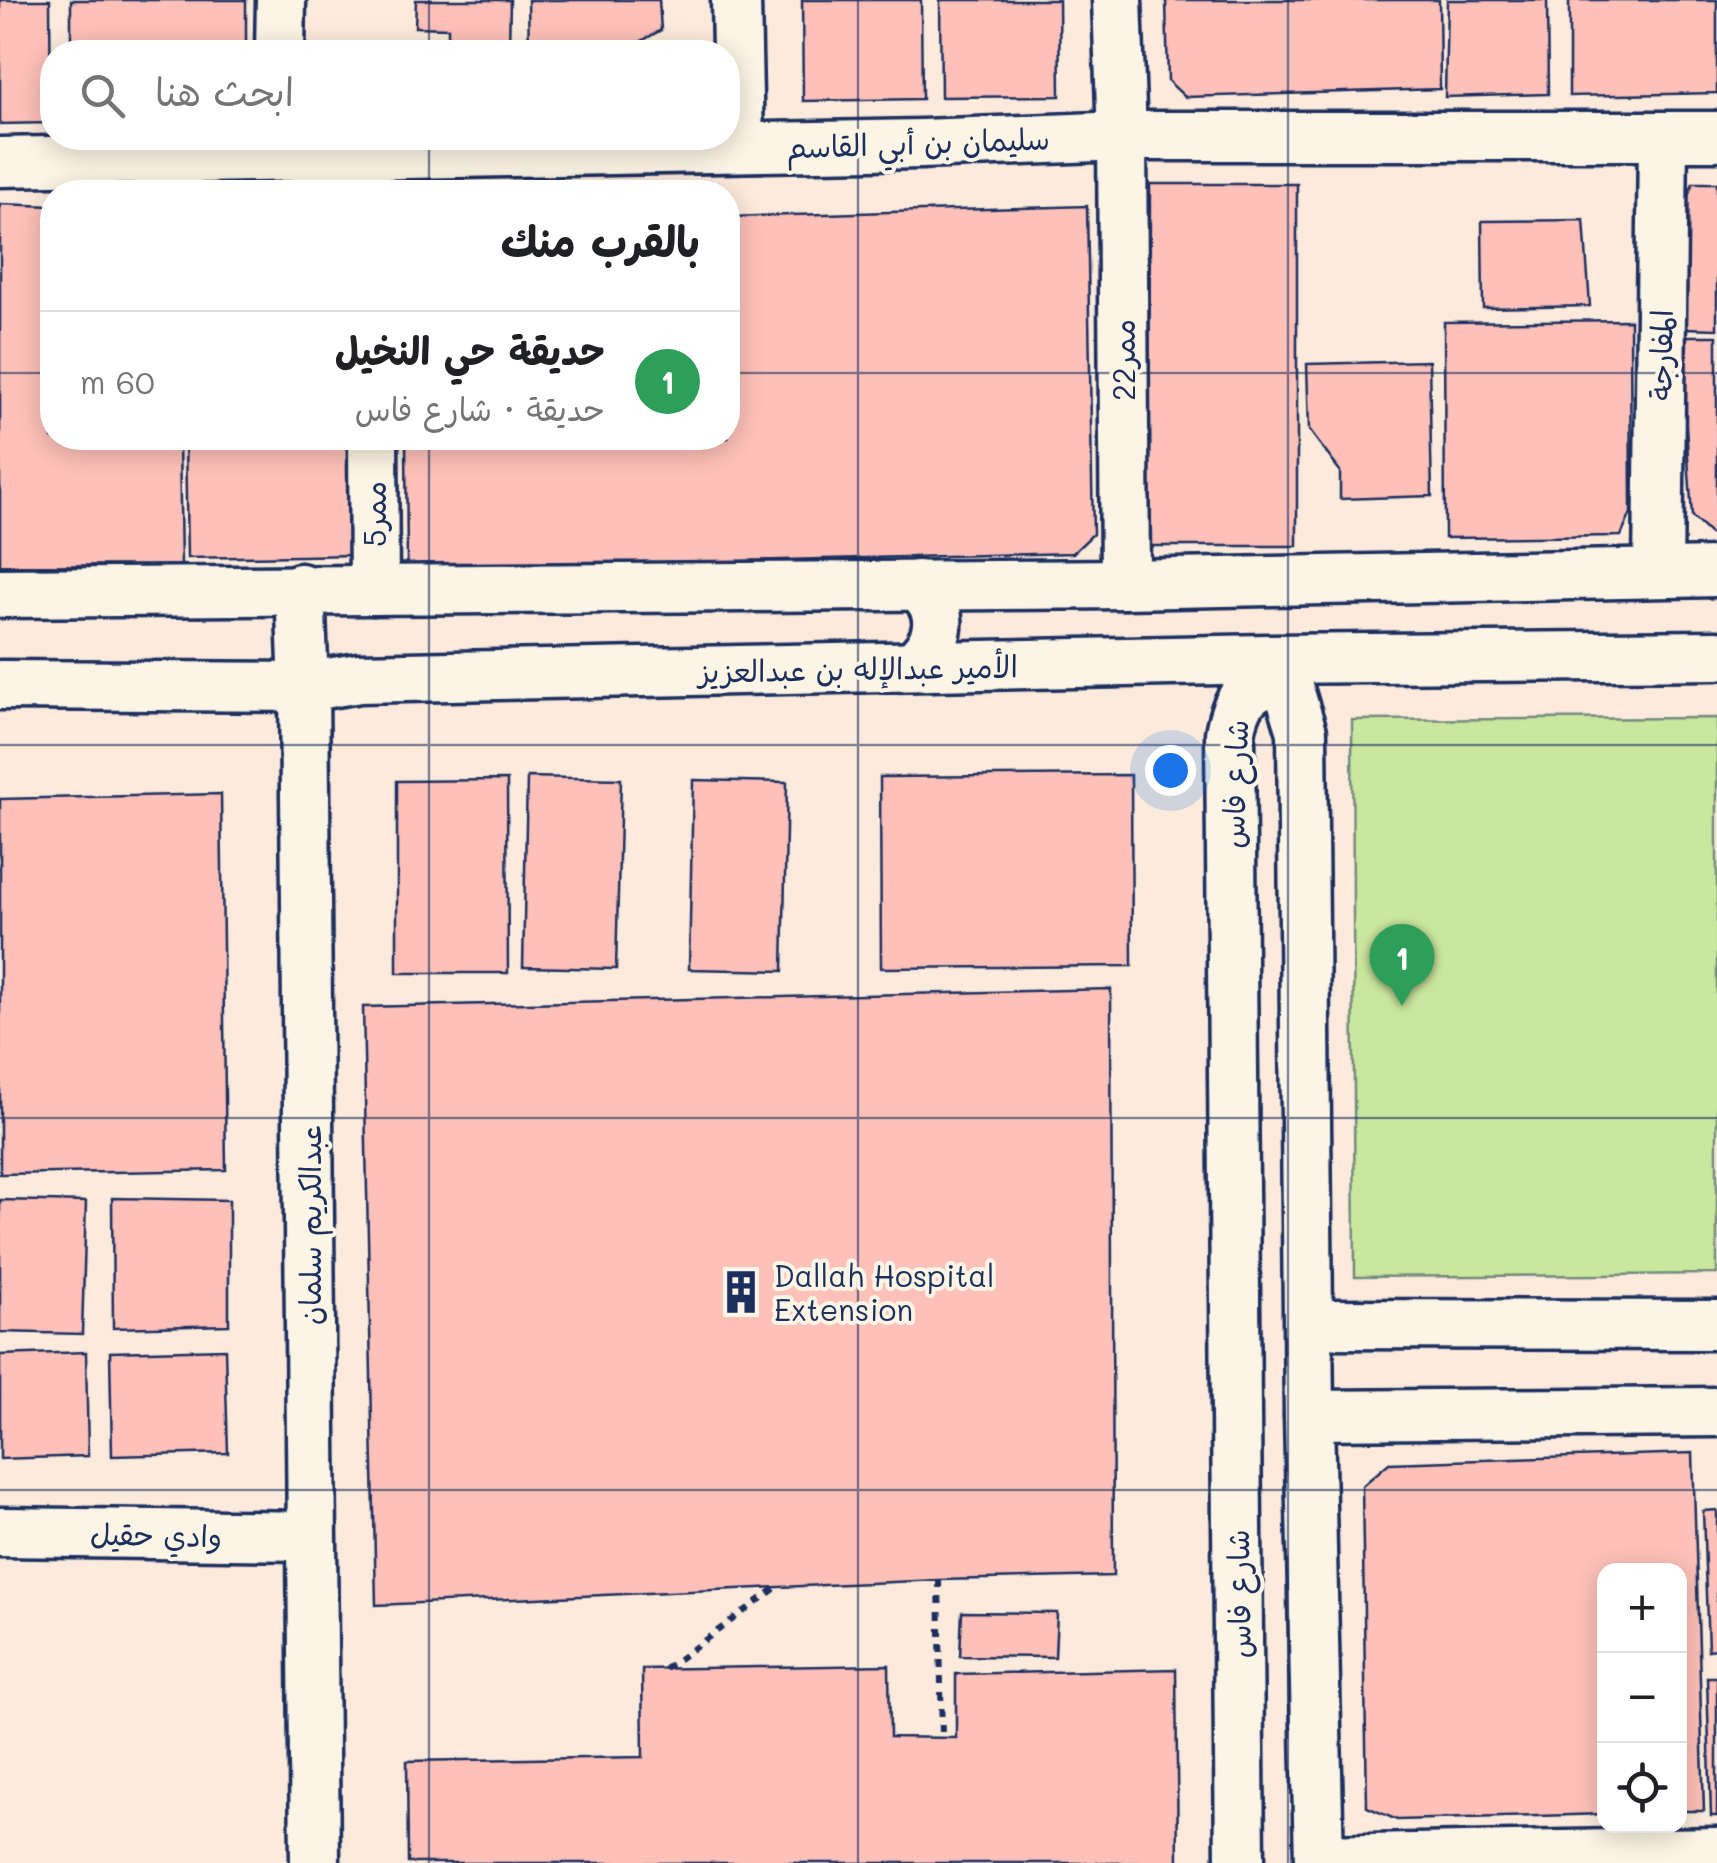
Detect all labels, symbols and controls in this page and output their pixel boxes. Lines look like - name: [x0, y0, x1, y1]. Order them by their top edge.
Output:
- search box: [40, 40, 740, 150]
- text: ابحث هنا: [155, 66, 294, 116]
- icon: search: [75, 68, 130, 123]
- street label: سليمان بن أبي القاسم: [785, 117, 1051, 175]
- text: بالقرب منك: [501, 213, 700, 268]
- street label: المفارجة: [1639, 309, 1681, 401]
- street label: ممر22: [1103, 319, 1143, 401]
- text: حديقة حي النخيل: [335, 325, 605, 375]
- text: 60 m: [80, 360, 155, 402]
- text: 1: [660, 360, 675, 402]
- text: حديقة · شارع فاس: [355, 387, 605, 429]
- street label: ممر5: [354, 481, 394, 547]
- street label: الأمير عبدالإله بن عبدالعزيز: [695, 645, 1018, 692]
- street label: شارع فاس: [1212, 719, 1259, 849]
- your location: [1145, 745, 1196, 796]
- pin: 1: [1370, 924, 1434, 1006]
- street label: عبدالكريم سلمان: [289, 1125, 333, 1325]
- place label: Dallah Hospital Extension: [774, 1255, 994, 1329]
- building icon: Dallah Hospital Extension: [717, 1268, 765, 1316]
- street label: وادي حقيل: [90, 1513, 222, 1558]
- street label: شارع فاس: [1217, 1529, 1262, 1659]
- map controls: [1597, 1563, 1687, 1833]
- button: +: [1597, 1563, 1687, 1653]
- button: −: [1597, 1653, 1687, 1743]
- button: locate: [1597, 1743, 1687, 1833]

